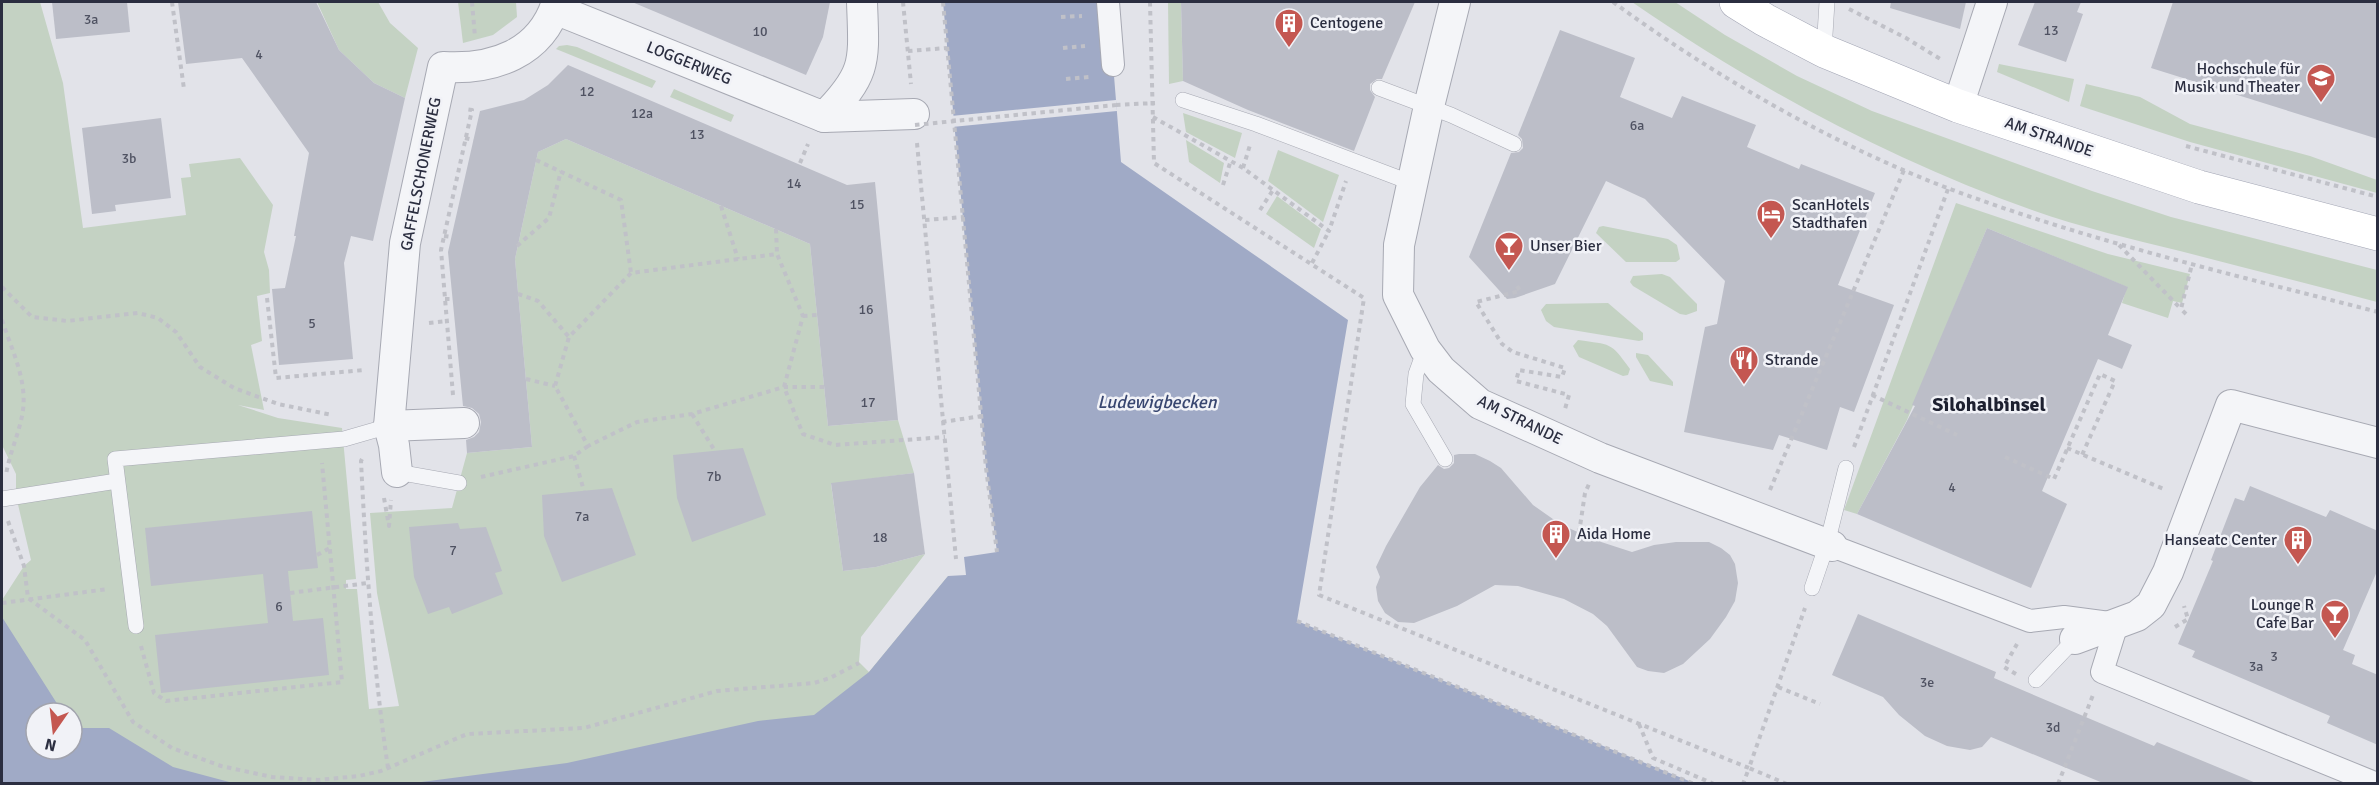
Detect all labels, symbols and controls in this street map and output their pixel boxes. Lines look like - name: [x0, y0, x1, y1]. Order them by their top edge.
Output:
- building icon: Centogene: [1273, 7, 1305, 49]
- house number: 3a: [84, 11, 98, 28]
- place label: Centogene: [1310, 13, 1383, 33]
- house number: 13: [2043, 22, 2059, 39]
- house number: 10: [752, 23, 768, 40]
- street label: LOGGERWEG: [643, 37, 735, 89]
- house number: 4: [255, 46, 263, 63]
- place label: Hochschule für Musik und Theater: [2174, 59, 2300, 97]
- school or university icon: Hochschule für Musik und Theater: [2305, 62, 2337, 104]
- house number: 12: [579, 83, 595, 100]
- street label: GAFFELSCHONERWEG: [396, 96, 446, 252]
- house number: 12a: [631, 105, 653, 122]
- street label: AM STRANDE: [2002, 113, 2096, 161]
- house number: 6a: [1630, 117, 1644, 134]
- house number: 13: [689, 126, 705, 143]
- house number: 3b: [122, 150, 136, 167]
- house number: 14: [786, 175, 802, 192]
- place label: ScanHotels Stadthafen: [1792, 195, 1869, 233]
- house number: 15: [849, 196, 865, 213]
- hotel icon: ScanHotels Stadthafen: [1755, 198, 1787, 240]
- bar icon: Unser Bier: [1493, 230, 1525, 272]
- place label: Unser Bier: [1530, 236, 1602, 256]
- house number: 16: [858, 301, 874, 318]
- house number: 5: [308, 315, 316, 332]
- restaurant icon: Strande: [1728, 344, 1760, 386]
- place label: Strande: [1765, 350, 1819, 370]
- water label: Ludewigbecken: [1097, 391, 1218, 413]
- street label: AM STRANDE: [1474, 391, 1566, 449]
- district label: Silohalbinsel: [1932, 392, 2046, 417]
- house number: 17: [860, 394, 876, 411]
- house number: 7b: [707, 468, 721, 485]
- house number: 4: [1948, 479, 1956, 496]
- house number: 7a: [575, 508, 589, 525]
- building icon: Aida Home: [1540, 518, 1572, 560]
- place label: Aida Home: [1577, 524, 1651, 544]
- building icon: Hanseatc Center: [2282, 524, 2314, 566]
- house number: 18: [872, 529, 888, 546]
- place label: Hanseatc Center: [2164, 530, 2277, 550]
- house number: 7: [449, 542, 457, 559]
- place label: Lounge R Cafe Bar: [2251, 595, 2314, 633]
- house number: 6: [275, 598, 283, 615]
- bar icon: Lounge R Cafe Bar: [2319, 598, 2351, 640]
- house number: 3: [2270, 648, 2278, 665]
- house number: 3a: [2249, 658, 2263, 675]
- house number: 3e: [1920, 674, 1934, 691]
- north arrow: [24, 701, 84, 761]
- house number: 3d: [2046, 719, 2060, 736]
- text: N: [43, 734, 58, 756]

